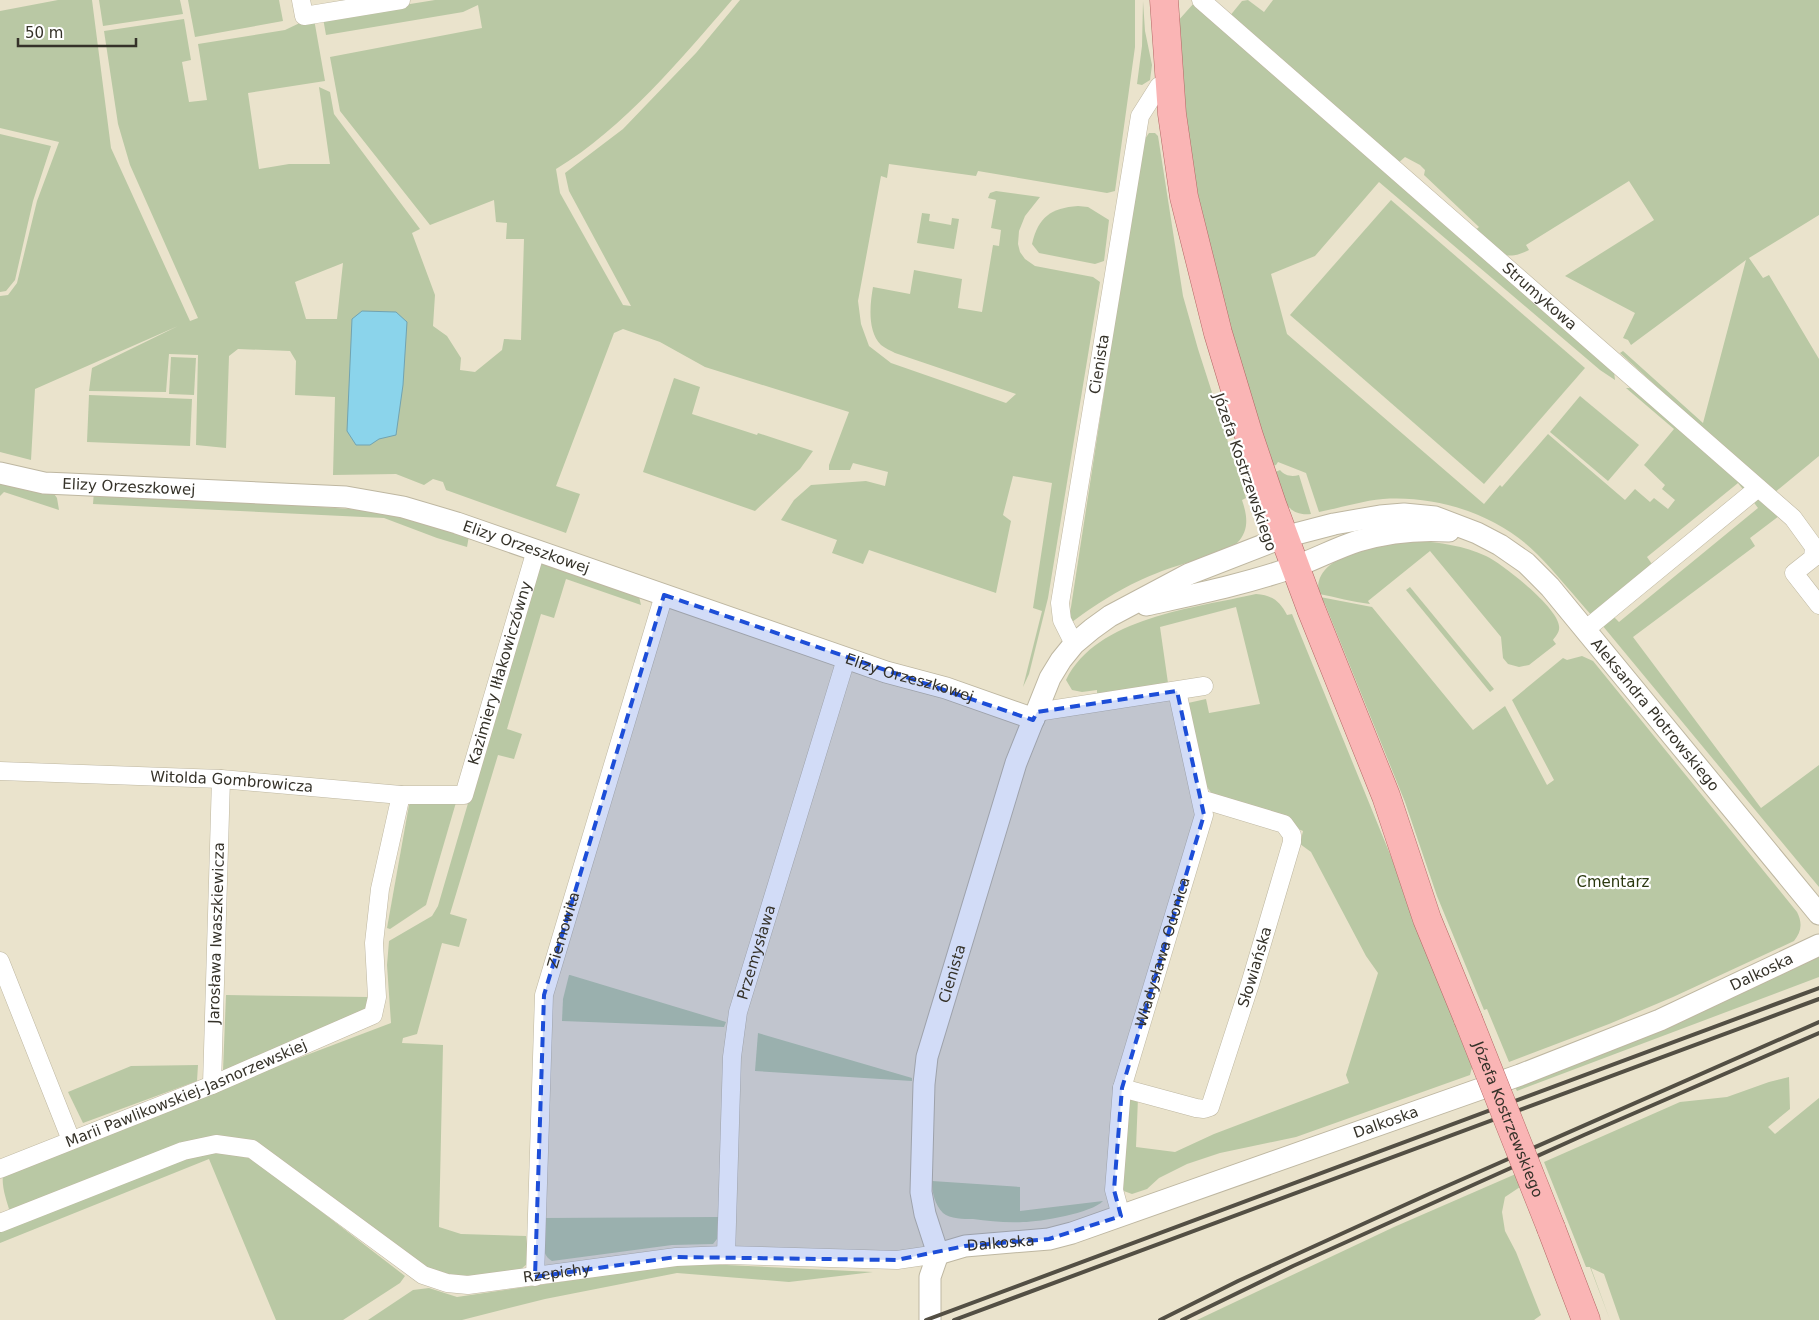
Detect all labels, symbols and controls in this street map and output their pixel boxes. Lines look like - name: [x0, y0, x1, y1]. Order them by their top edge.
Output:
- scale bar: [18, 15, 135, 47]
- text: 50 m: [25, 24, 63, 42]
- street label: Strumykowa: [1499, 259, 1581, 334]
- street label: Cienista: [1085, 333, 1113, 395]
- street label: Józefa Kostrzewskiego: [1209, 390, 1281, 553]
- street label: Elizy Orzeszkowej: [62, 475, 196, 499]
- street label: Elizy Orzeszkowej: [460, 517, 592, 577]
- street label: Kazimiery Iłłakowiczówny: [464, 579, 535, 767]
- street label: Aleksandra Piotrowskiego: [1587, 635, 1723, 795]
- street label: Elizy Orzeszkowej: [843, 650, 976, 706]
- street label: Witolda Gombrowicza: [150, 767, 314, 796]
- street label: Jarosława Iwaszkiewicza: [205, 842, 228, 1025]
- park label: Cmentarz: [1577, 873, 1650, 891]
- street label: Władysława Odonica: [1132, 875, 1194, 1030]
- street label: Ziemowita: [544, 890, 583, 970]
- street label: Przemysława: [733, 903, 779, 1002]
- street label: Słowiańska: [1234, 924, 1275, 1010]
- street label: Cienista: [935, 942, 970, 1005]
- street label: Dalkoska: [1727, 949, 1796, 995]
- street label: Marii Pawlikowskiej-Jasnorzewskiej: [63, 1036, 310, 1151]
- street label: Józefa Kostrzewskiego: [1468, 1038, 1547, 1200]
- street label: Dalkoska: [1351, 1103, 1421, 1142]
- street label: Dalkoska: [966, 1231, 1035, 1255]
- street label: Rzepichy: [522, 1260, 592, 1287]

